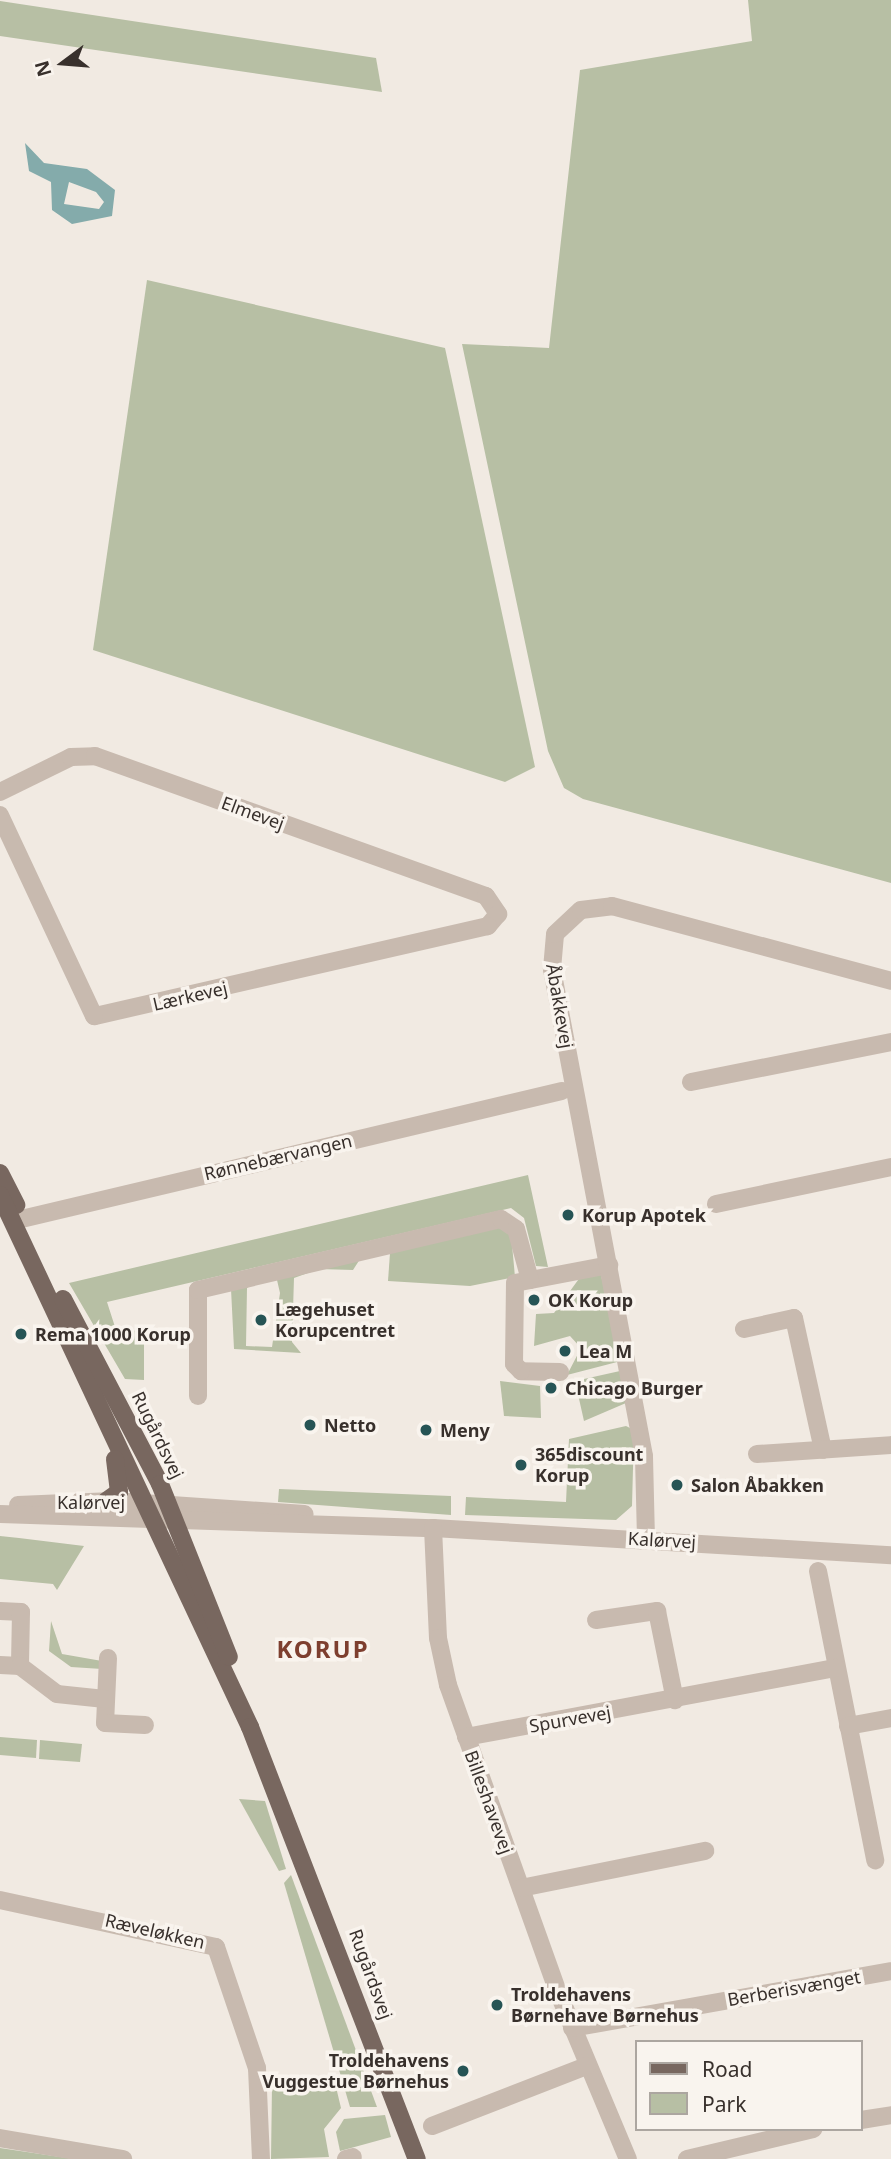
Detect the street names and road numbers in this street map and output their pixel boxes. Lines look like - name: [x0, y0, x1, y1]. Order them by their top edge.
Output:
- street label: Elmevej: [219, 792, 287, 834]
- street label: Åbakkevej: [542, 962, 578, 1050]
- street label: Lærkevej: [151, 977, 229, 1015]
- street label: Rønnebærvangen: [202, 1129, 354, 1185]
- street label: Rugårdsvej: [128, 1388, 188, 1482]
- street label: Kalørvej: [57, 1491, 125, 1513]
- street label: Kalørvej: [627, 1527, 697, 1553]
- street label: Spurvevej: [528, 1701, 612, 1737]
- street label: Billeshavevej: [460, 1747, 518, 1857]
- street label: Ræveløkken: [103, 1909, 207, 1953]
- street label: Rugårdsvej: [345, 1926, 397, 2022]
- street label: Berberisvænget: [726, 1966, 862, 2010]

